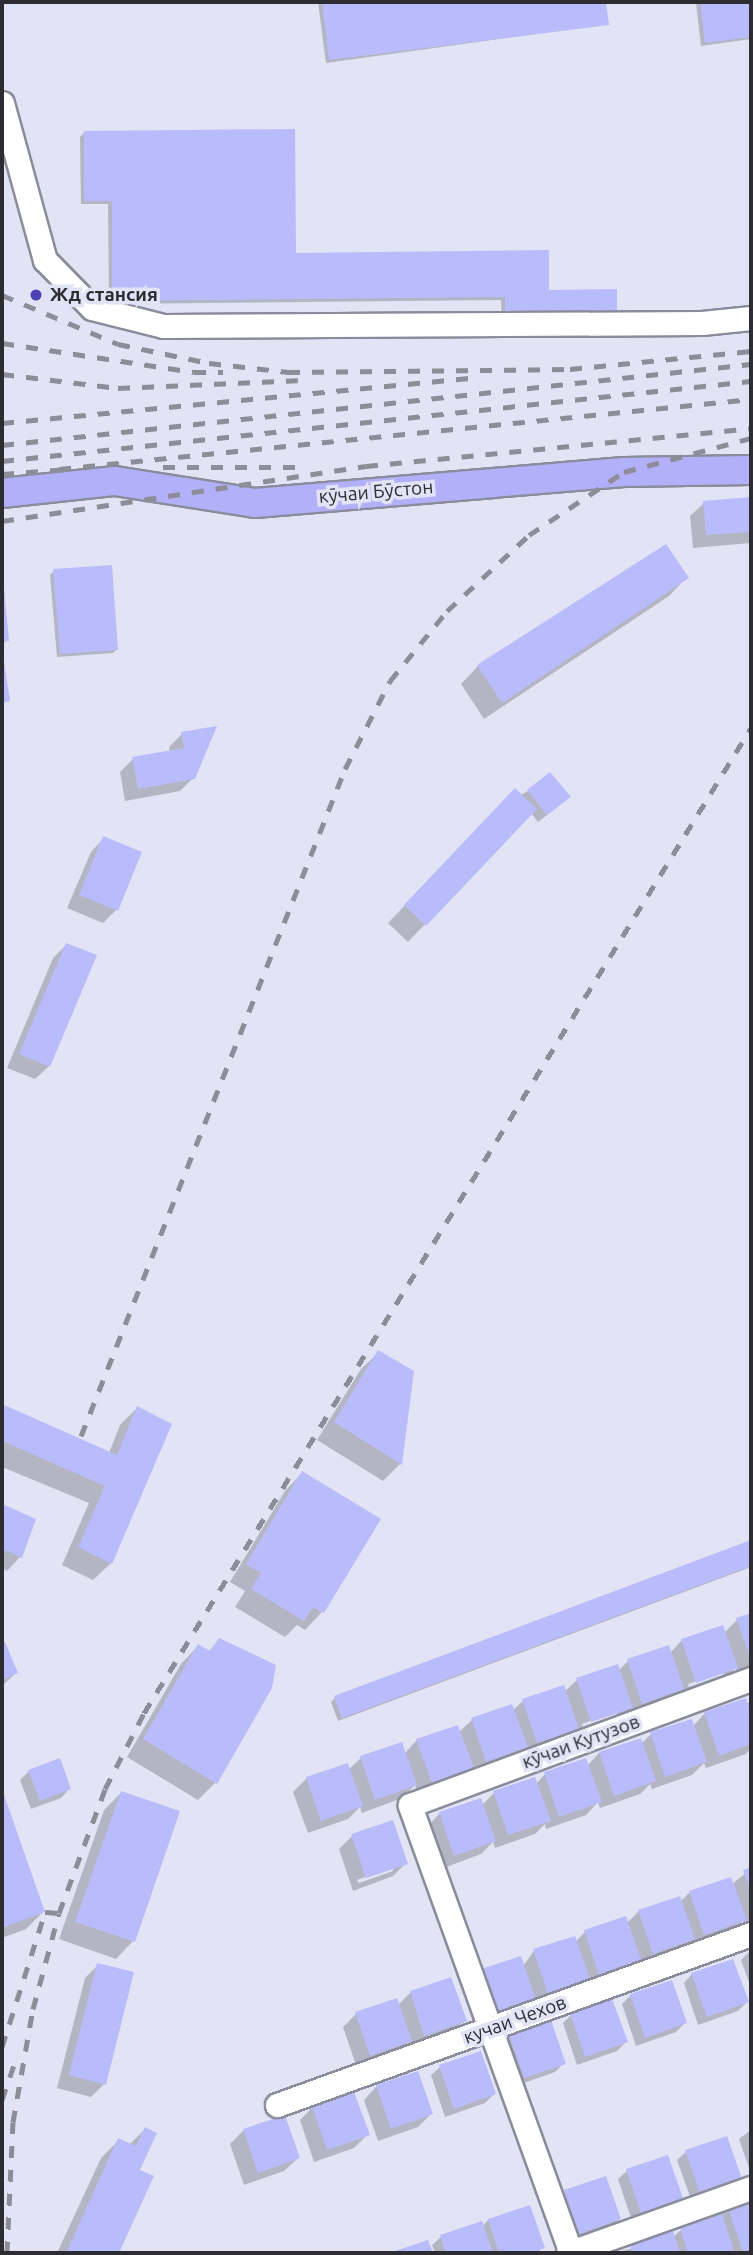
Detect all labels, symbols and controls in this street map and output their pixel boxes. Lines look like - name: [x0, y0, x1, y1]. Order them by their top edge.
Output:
- place label: Жд стансия: [50, 284, 158, 306]
- marker: Жд стансия: [28, 287, 44, 303]
- street label: кӯчаи Бӯстон: [318, 476, 434, 508]
- street label: кӯчаи Кутузов: [519, 1710, 643, 1774]
- street label: кучаи Чехов: [461, 1991, 569, 2049]

